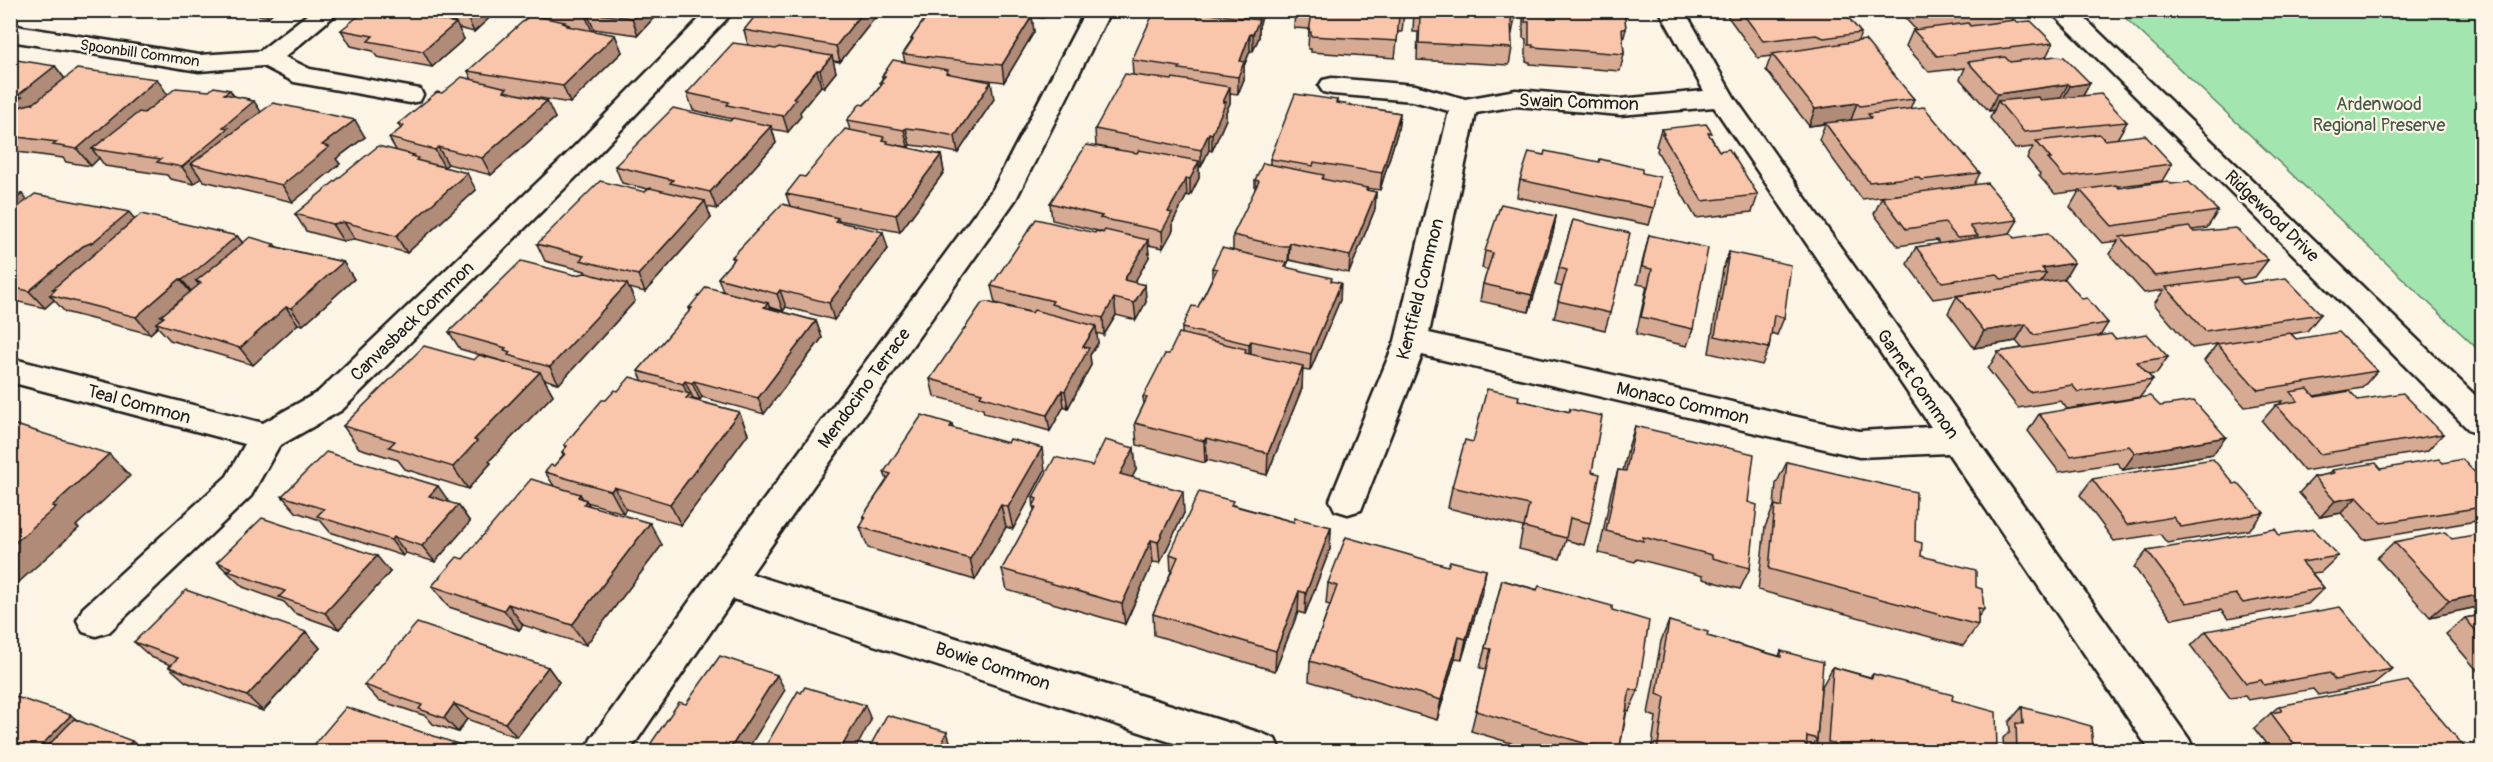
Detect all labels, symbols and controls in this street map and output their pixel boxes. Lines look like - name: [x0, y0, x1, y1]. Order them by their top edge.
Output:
- street label: Spoonbill Common: [79, 36, 201, 71]
- street label: Swain Common: [1519, 89, 1639, 116]
- park label: Ardenwood Regional Preserve: [2313, 93, 2445, 137]
- street label: Ridgewood Drive: [2219, 165, 2324, 267]
- street label: Kentfield Common: [1392, 216, 1449, 362]
- street label: Canvasback Common: [346, 256, 479, 386]
- street label: Mendocino Terrace: [813, 324, 916, 453]
- street label: Garnet Common: [1871, 325, 1964, 444]
- street label: Monaco Common: [1614, 377, 1752, 430]
- street label: Teal Common: [85, 380, 193, 429]
- street label: Bowie Common: [932, 637, 1053, 696]

